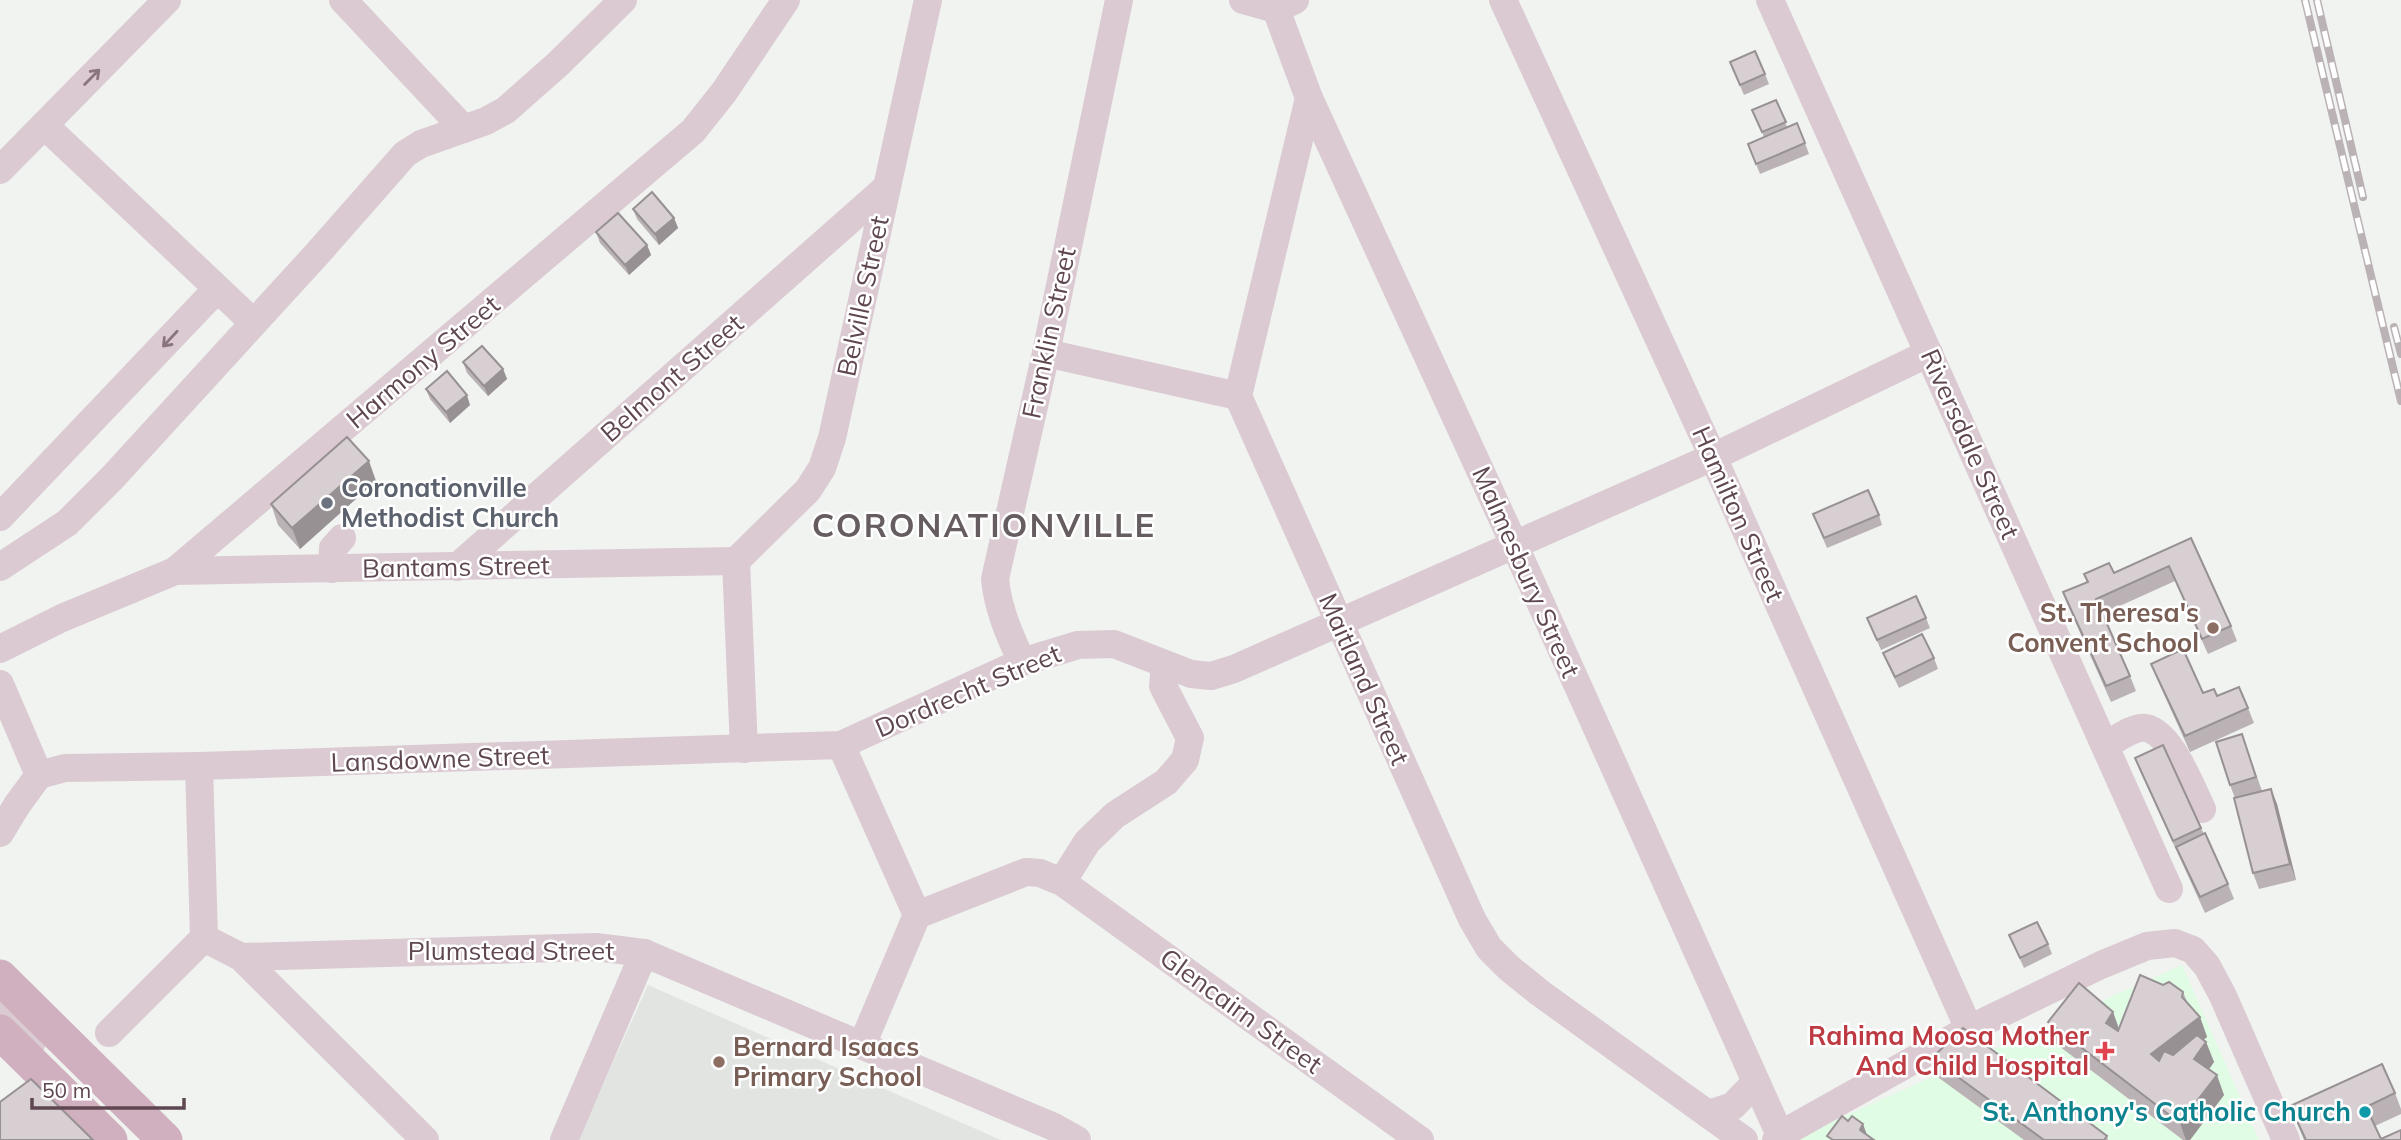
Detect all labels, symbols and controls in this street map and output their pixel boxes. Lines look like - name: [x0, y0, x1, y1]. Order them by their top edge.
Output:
- one-way arrow: [83, 68, 100, 85]
- street label: Belville Street: [829, 213, 896, 379]
- street label: Franklin Street: [1014, 244, 1083, 422]
- street label: Harmony Street: [339, 288, 506, 435]
- street label: Belmont Street: [593, 307, 750, 449]
- one-way arrow: [161, 330, 178, 347]
- street label: Riversdale Street: [1914, 344, 2027, 544]
- street label: Hamilton Street: [1685, 421, 1792, 607]
- street label: Malmesbury Street: [1465, 461, 1588, 682]
- place label: Coronationville Methodist Church: [341, 471, 559, 534]
- marker: Coronationville Methodist Church: [319, 495, 335, 511]
- district label: CORONATIONVILLE: [812, 504, 1156, 545]
- street label: Bantams Street: [362, 548, 550, 585]
- street label: Maitland Street: [1312, 588, 1417, 770]
- place label: St. Theresa's Convent School: [2007, 596, 2199, 659]
- marker: St. Theresa's Convent School: [2205, 620, 2221, 636]
- street label: Dordrecht Street: [870, 637, 1066, 744]
- street label: Lansdowne Street: [330, 738, 550, 779]
- street label: Plumstead Street: [408, 934, 614, 967]
- street label: Glencairn Street: [1154, 941, 1329, 1081]
- place label: Rahima Moosa Mother And Child Hospital: [1808, 1019, 2090, 1082]
- place label: Bernard Isaacs Primary School: [733, 1030, 922, 1093]
- marker: Rahima Moosa Mother And Child Hospital: [2095, 1041, 2115, 1061]
- marker: Bernard Isaacs Primary School: [711, 1054, 727, 1070]
- scale bar: [32, 1066, 184, 1110]
- text: 50 m: [42, 1077, 91, 1103]
- place label: St. Anthony's Catholic Church: [1982, 1095, 2351, 1128]
- marker: St. Anthony's Catholic Church: [2357, 1104, 2373, 1120]

